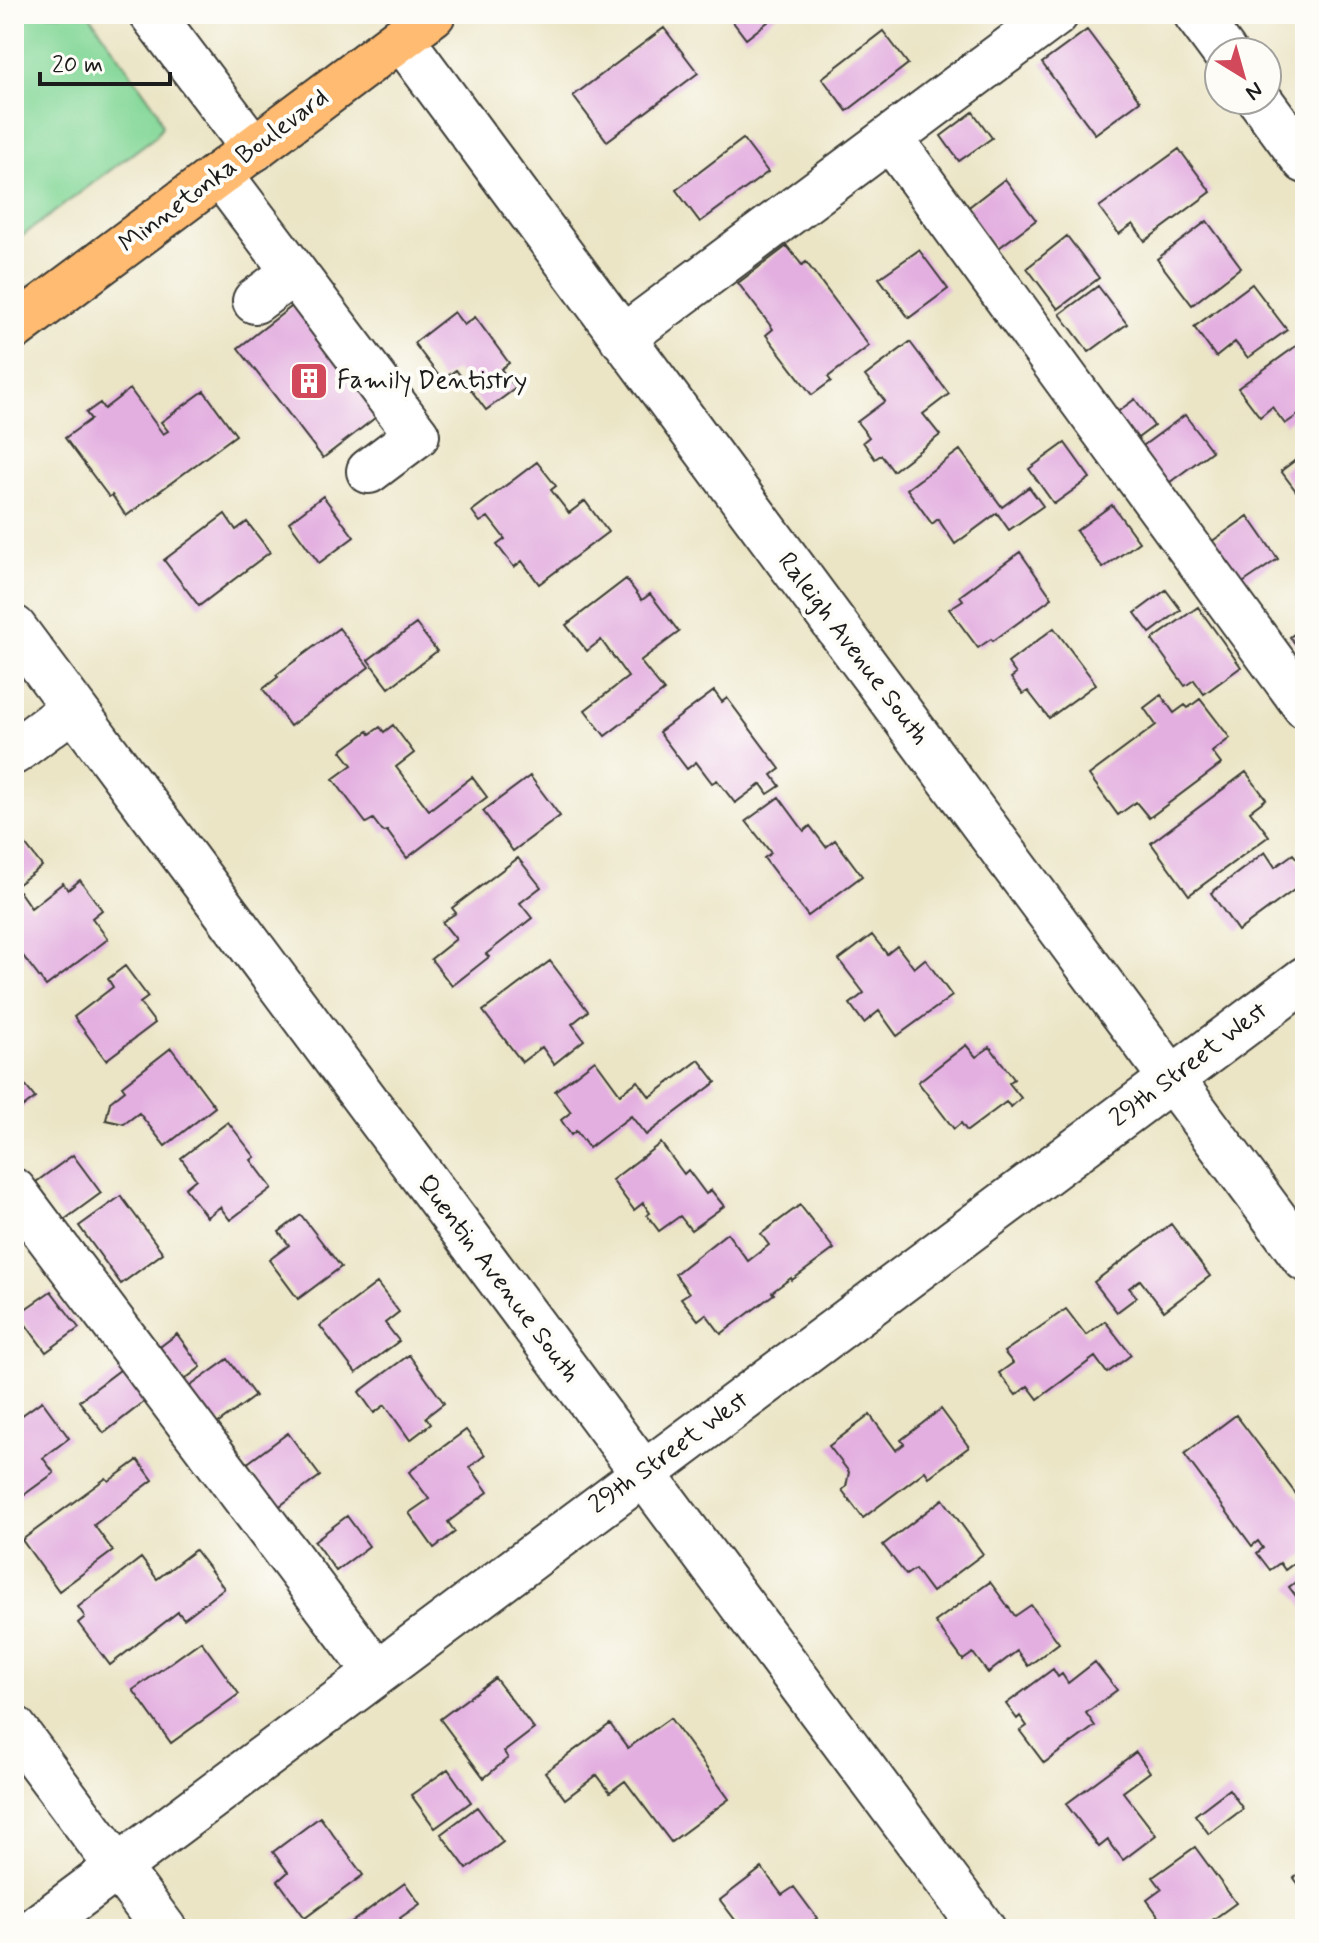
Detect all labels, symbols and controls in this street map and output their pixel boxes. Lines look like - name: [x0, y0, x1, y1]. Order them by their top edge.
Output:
- scale bar: [40, 36, 170, 86]
- north arrow: [1203, 36, 1283, 116]
- text: 20 m: [52, 50, 103, 81]
- text: N: [1240, 75, 1268, 106]
- street label: Minnetonka Boulevard: [112, 81, 336, 261]
- building icon: Family Dentistry: [288, 360, 330, 402]
- place label: Family Dentistry: [337, 364, 527, 398]
- street label: Raleigh Avenue South: [769, 546, 937, 752]
- street label: 29th Street West: [1103, 994, 1275, 1136]
- street label: Quentin Avenue South: [409, 1168, 587, 1390]
- street label: 29th Street West: [582, 1384, 756, 1522]

